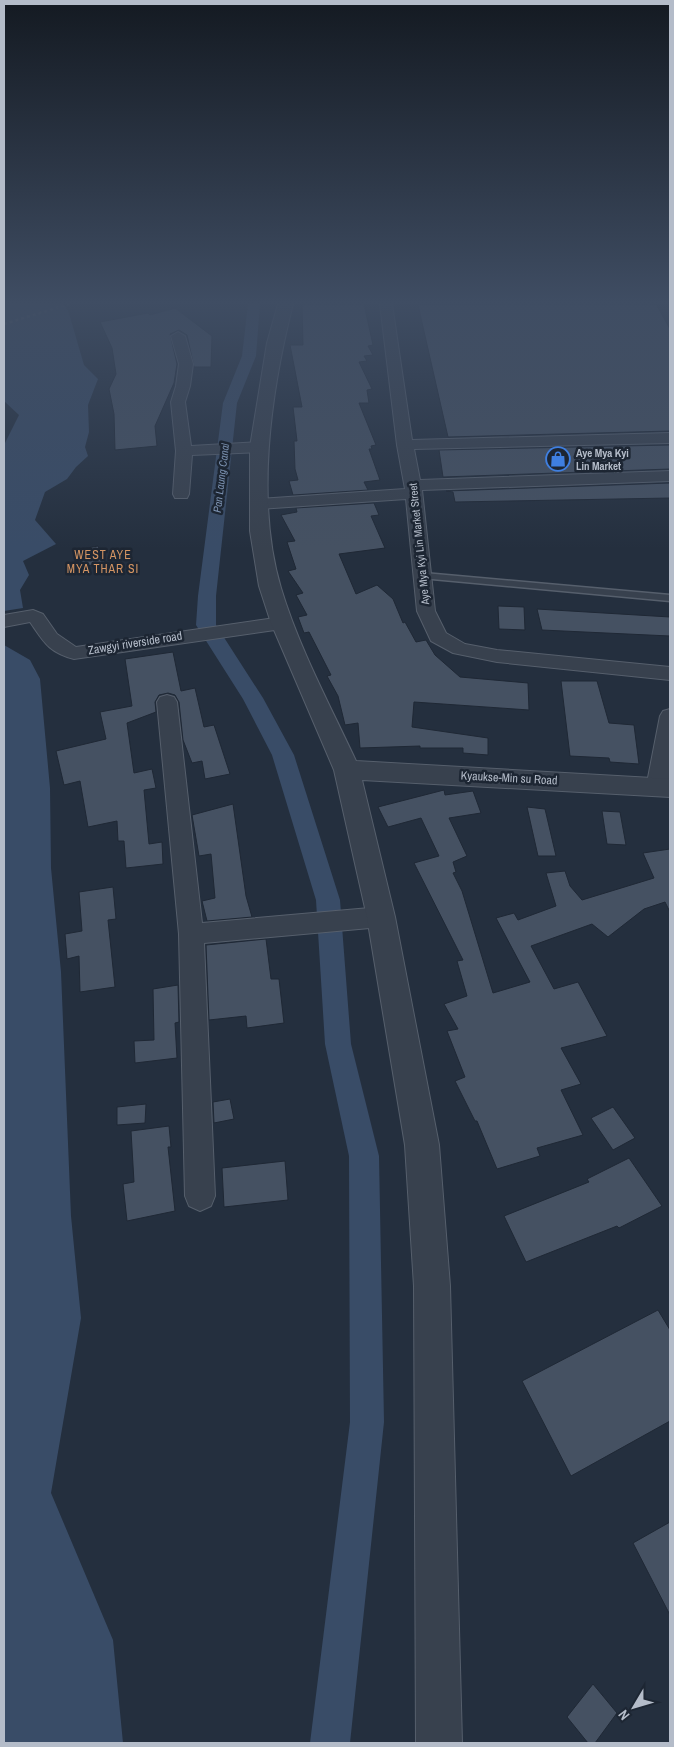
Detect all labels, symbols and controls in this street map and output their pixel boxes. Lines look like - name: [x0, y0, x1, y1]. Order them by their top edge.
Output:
- water label: Pan Laung Canal: [210, 442, 232, 513]
- shop icon: Aye Mya Kyi Lin Market: [545, 446, 571, 472]
- place label: Aye Mya Kyi Lin Market: [576, 446, 629, 473]
- street label: Aye Mya Kyi Lin Market Street: [406, 482, 432, 606]
- district label: WEST AYE MYA THAR SI: [67, 547, 139, 577]
- street label: Zawgyi riverside road: [87, 628, 183, 658]
- street label: Kyaukse-Min su Road: [460, 767, 558, 789]
- north arrow: [609, 1682, 659, 1732]
- text: N: [614, 1706, 633, 1724]

